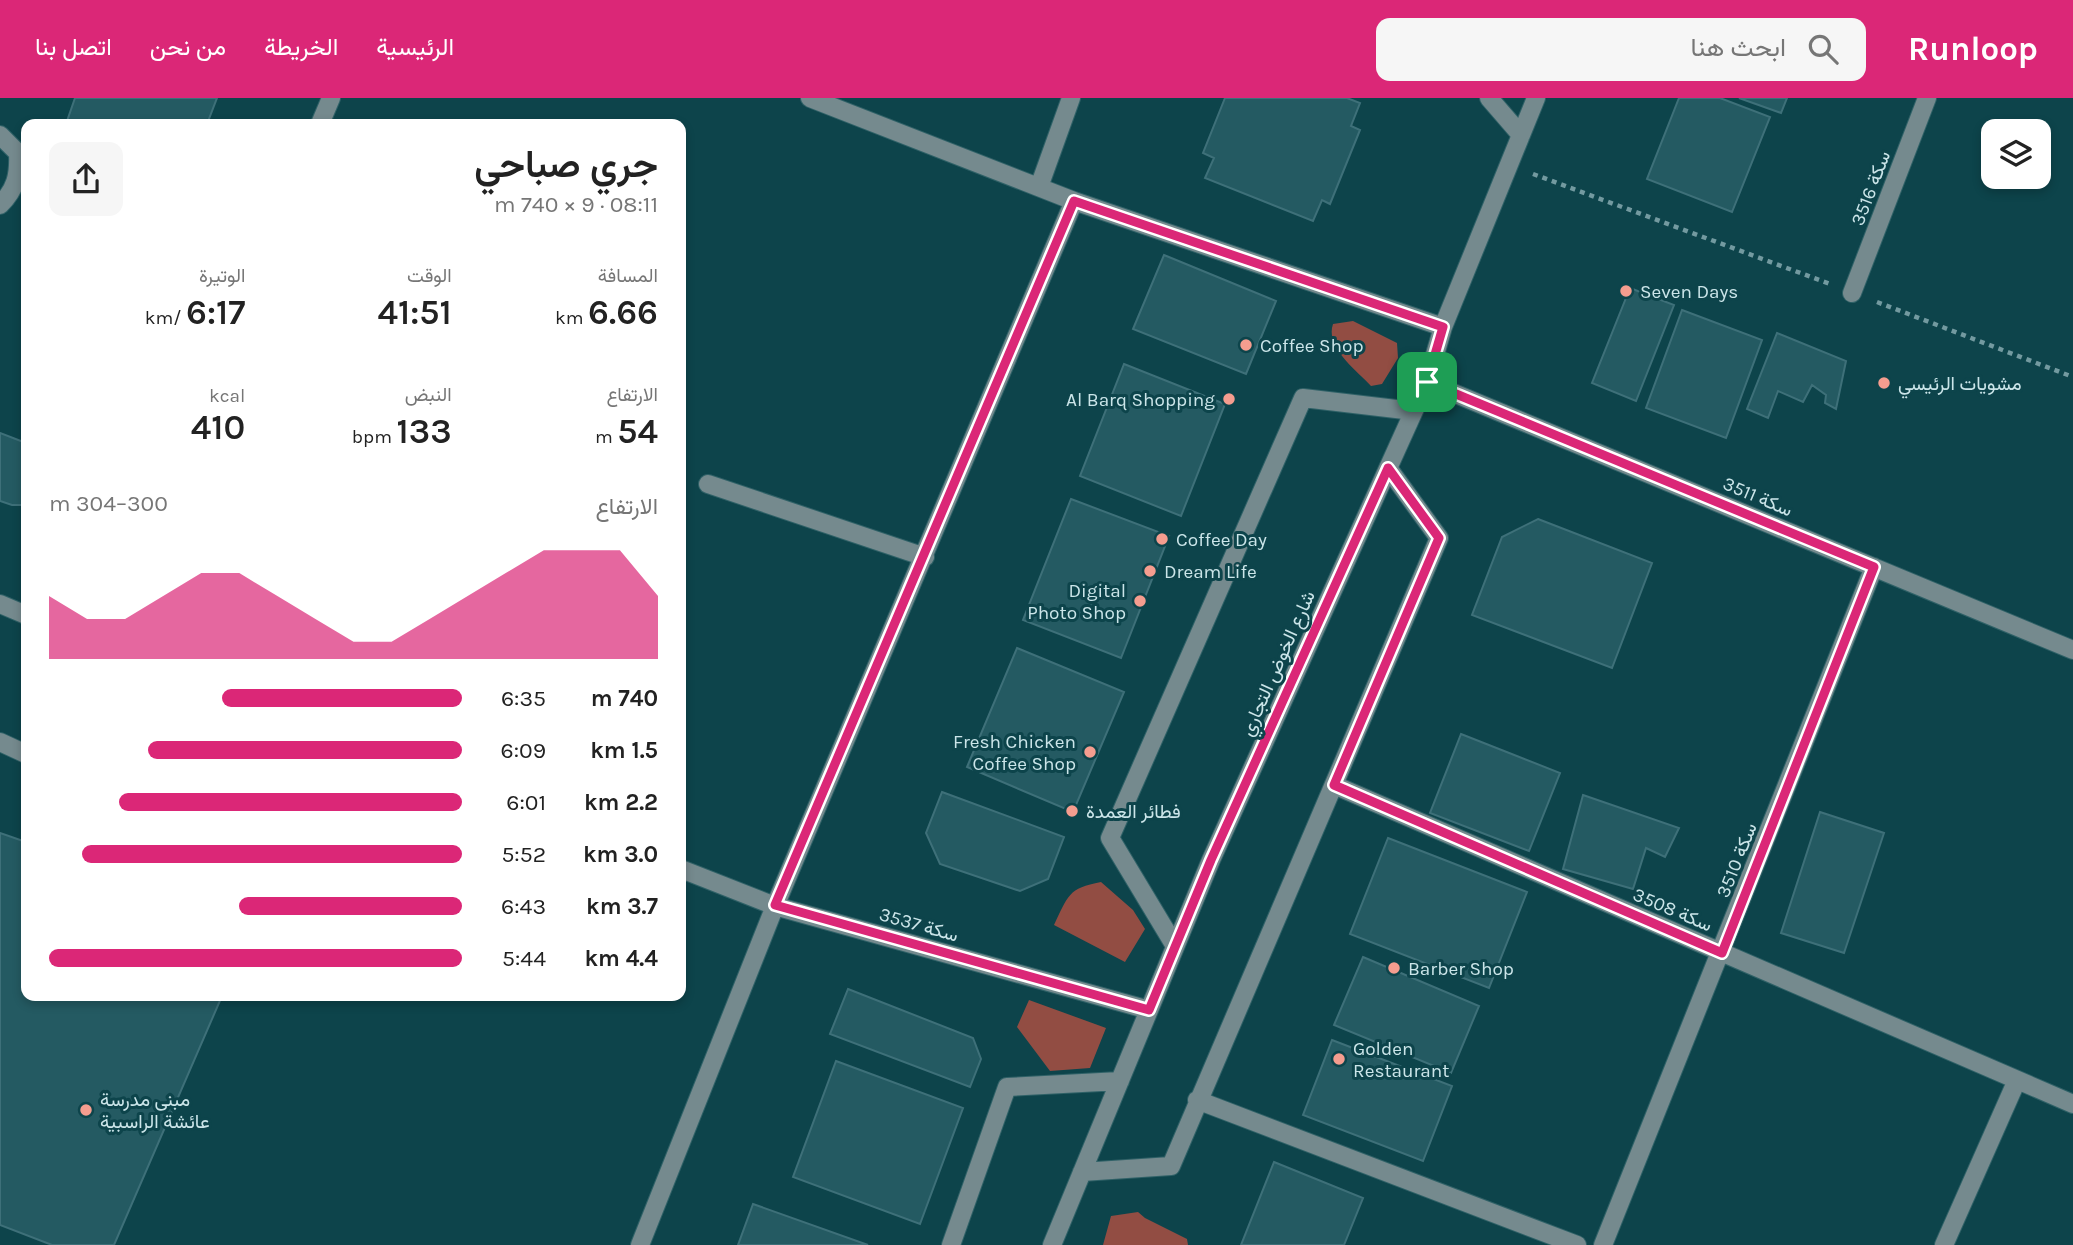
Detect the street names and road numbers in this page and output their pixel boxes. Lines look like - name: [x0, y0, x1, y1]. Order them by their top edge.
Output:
- street label: سكة 3516: [1847, 148, 1895, 229]
- street label: سكة 3511: [1719, 472, 1796, 521]
- street label: شارع الخوض التجاري: [1236, 587, 1324, 741]
- street label: سكة 3510: [1712, 820, 1762, 901]
- street label: سكة 3508: [1630, 883, 1716, 936]
- street label: سكة 3537: [877, 903, 961, 947]

